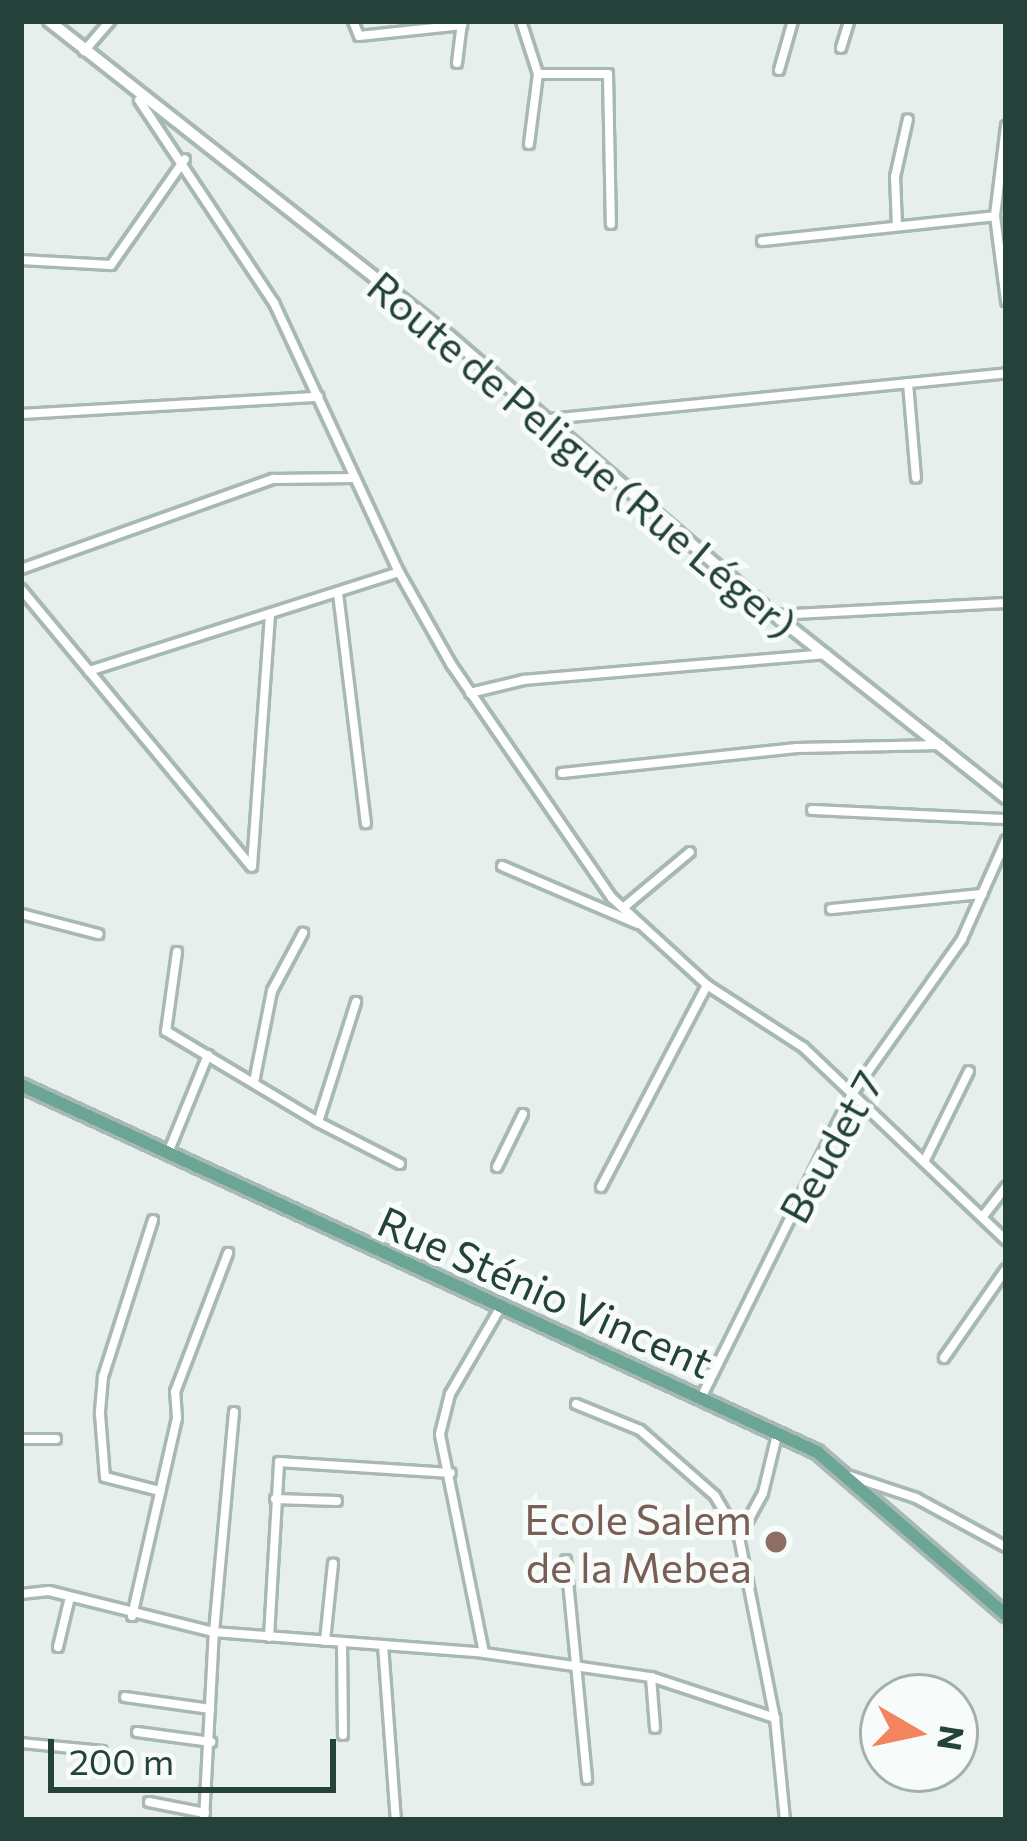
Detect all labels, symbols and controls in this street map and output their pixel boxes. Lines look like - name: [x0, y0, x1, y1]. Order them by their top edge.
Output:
- street label: Route de Peligue (Rue Léger): [359, 260, 807, 648]
- street label: Beudet 7: [768, 1061, 892, 1231]
- street label: Rue Sténio Vincent: [371, 1195, 721, 1387]
- place label: Ecole Salem de la Mebea: [524, 1493, 752, 1592]
- marker: Ecole Salem de la Mebea: [763, 1529, 789, 1555]
- north arrow: [859, 1673, 979, 1793]
- scale bar: [54, 1715, 342, 1789]
- text: N: [930, 1723, 974, 1754]
- text: 200 m: [69, 1738, 174, 1782]

